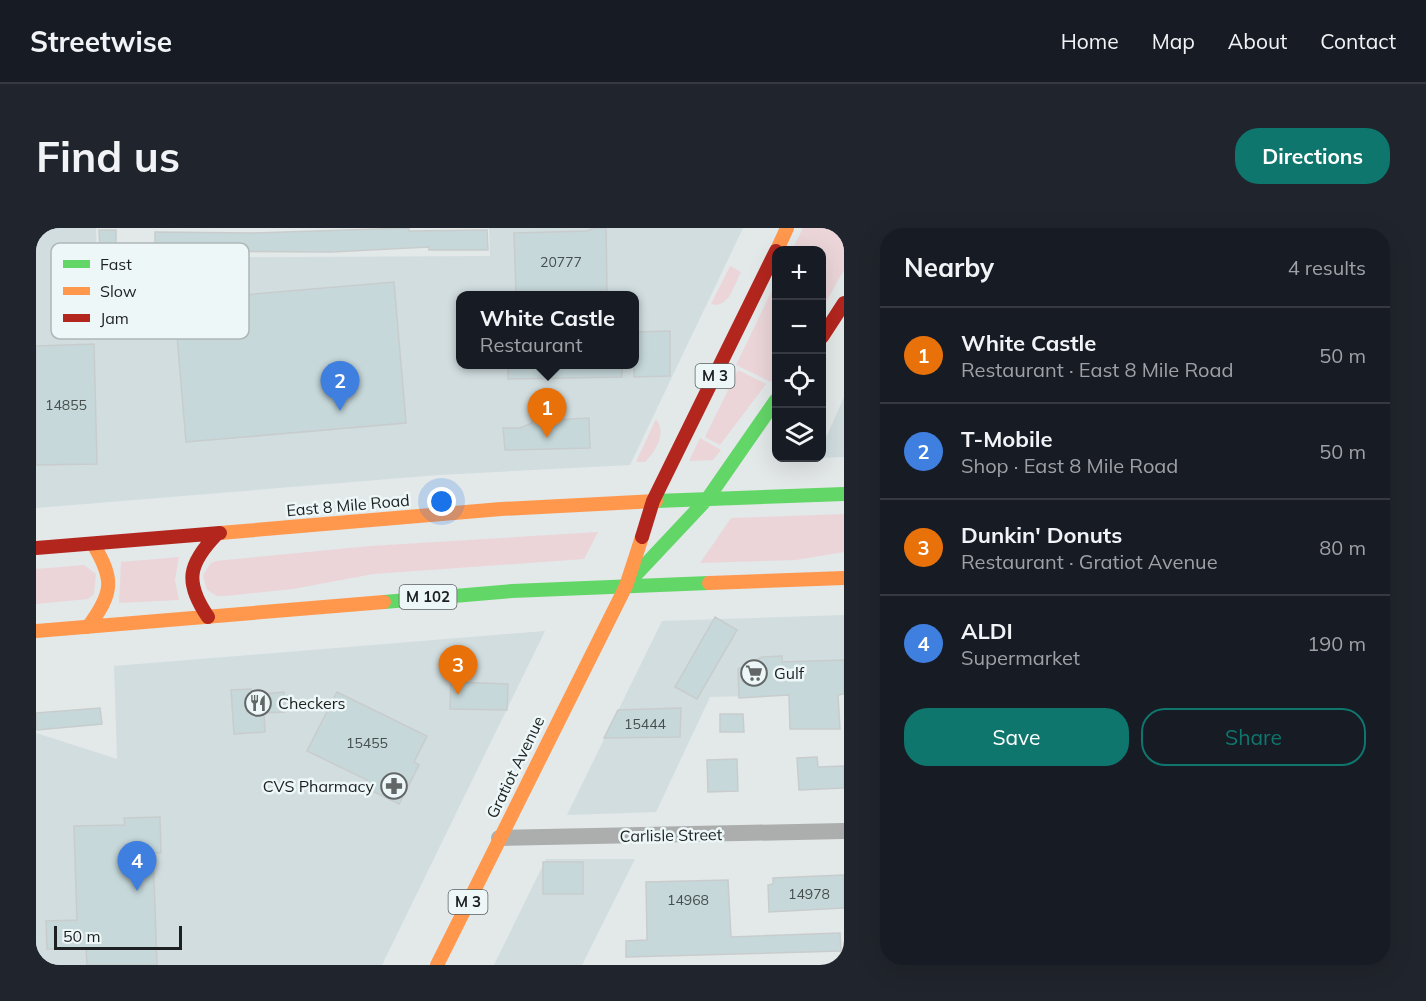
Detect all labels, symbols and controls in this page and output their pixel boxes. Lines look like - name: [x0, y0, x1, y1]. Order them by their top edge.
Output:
- text: Streetwise: [30, 24, 172, 59]
- text: Home: [1061, 28, 1119, 54]
- text: Map: [1152, 28, 1195, 54]
- text: About: [1228, 28, 1287, 54]
- text: Contact: [1320, 28, 1396, 54]
- button: Directions: [1235, 128, 1390, 184]
- text: Find us: [36, 130, 180, 183]
- legend: [51, 243, 249, 339]
- map controls: [772, 246, 826, 462]
- button: +: [772, 246, 826, 300]
- text: Nearby: [904, 251, 994, 284]
- house number: 20777: [540, 253, 582, 271]
- text: Fast: [100, 254, 132, 274]
- text: 4 results: [1288, 255, 1366, 280]
- text: Slow: [100, 281, 137, 301]
- popup: [456, 291, 639, 369]
- button: −: [772, 300, 826, 354]
- text: White Castle: [480, 304, 615, 332]
- text: Jam: [100, 308, 129, 328]
- text: White Castle: [961, 329, 1096, 357]
- text: Restaurant: [480, 332, 583, 357]
- text: 1: [918, 343, 930, 368]
- text: 50 m: [1319, 343, 1366, 368]
- button: locate: [772, 354, 826, 408]
- text: Restaurant · East 8 Mile Road: [961, 357, 1233, 382]
- pin: 2: [320, 362, 360, 411]
- road number: M 3: [696, 364, 734, 388]
- pin: 1: [528, 388, 566, 438]
- house number: 14855: [45, 396, 87, 414]
- button: layers: [772, 408, 826, 462]
- text: T-Mobile: [961, 425, 1053, 453]
- text: 2: [918, 439, 930, 464]
- text: 50 m: [1319, 439, 1366, 464]
- text: Shop · East 8 Mile Road: [961, 453, 1178, 478]
- your location: [427, 487, 456, 516]
- street label: East 8 Mile Road: [285, 490, 411, 520]
- text: Dunkin' Donuts: [961, 521, 1122, 549]
- text: 3: [918, 535, 930, 560]
- text: 80 m: [1319, 535, 1366, 560]
- text: Restaurant · Gratiot Avenue: [961, 549, 1218, 574]
- road number: M 102: [400, 585, 456, 609]
- text: ALDI: [961, 617, 1013, 645]
- text: 4: [918, 631, 930, 656]
- text: 190 m: [1307, 631, 1366, 656]
- text: Supermarket: [961, 645, 1080, 670]
- pin: 3: [438, 646, 478, 695]
- supermarket icon: Gulf: [739, 658, 769, 688]
- place label: Gulf: [774, 663, 805, 683]
- restaurant icon: Checkers: [243, 688, 273, 718]
- place label: Checkers: [278, 693, 345, 713]
- button: Save: [904, 708, 1129, 766]
- button: Share: [1141, 708, 1366, 766]
- street label: Gratiot Avenue: [482, 713, 548, 821]
- house number: 15444: [624, 715, 667, 733]
- house number: 15455: [346, 734, 388, 752]
- pharmacy icon: CVS Pharmacy: [379, 771, 409, 801]
- place label: CVS Pharmacy: [263, 776, 374, 796]
- street label: Carlisle Street: [620, 824, 723, 846]
- pin: 4: [118, 842, 156, 891]
- house number: 14978: [788, 885, 830, 903]
- road number: M 3: [448, 890, 488, 914]
- house number: 14968: [667, 891, 709, 909]
- scale bar: [54, 923, 182, 950]
- text: 50 m: [63, 926, 100, 946]

